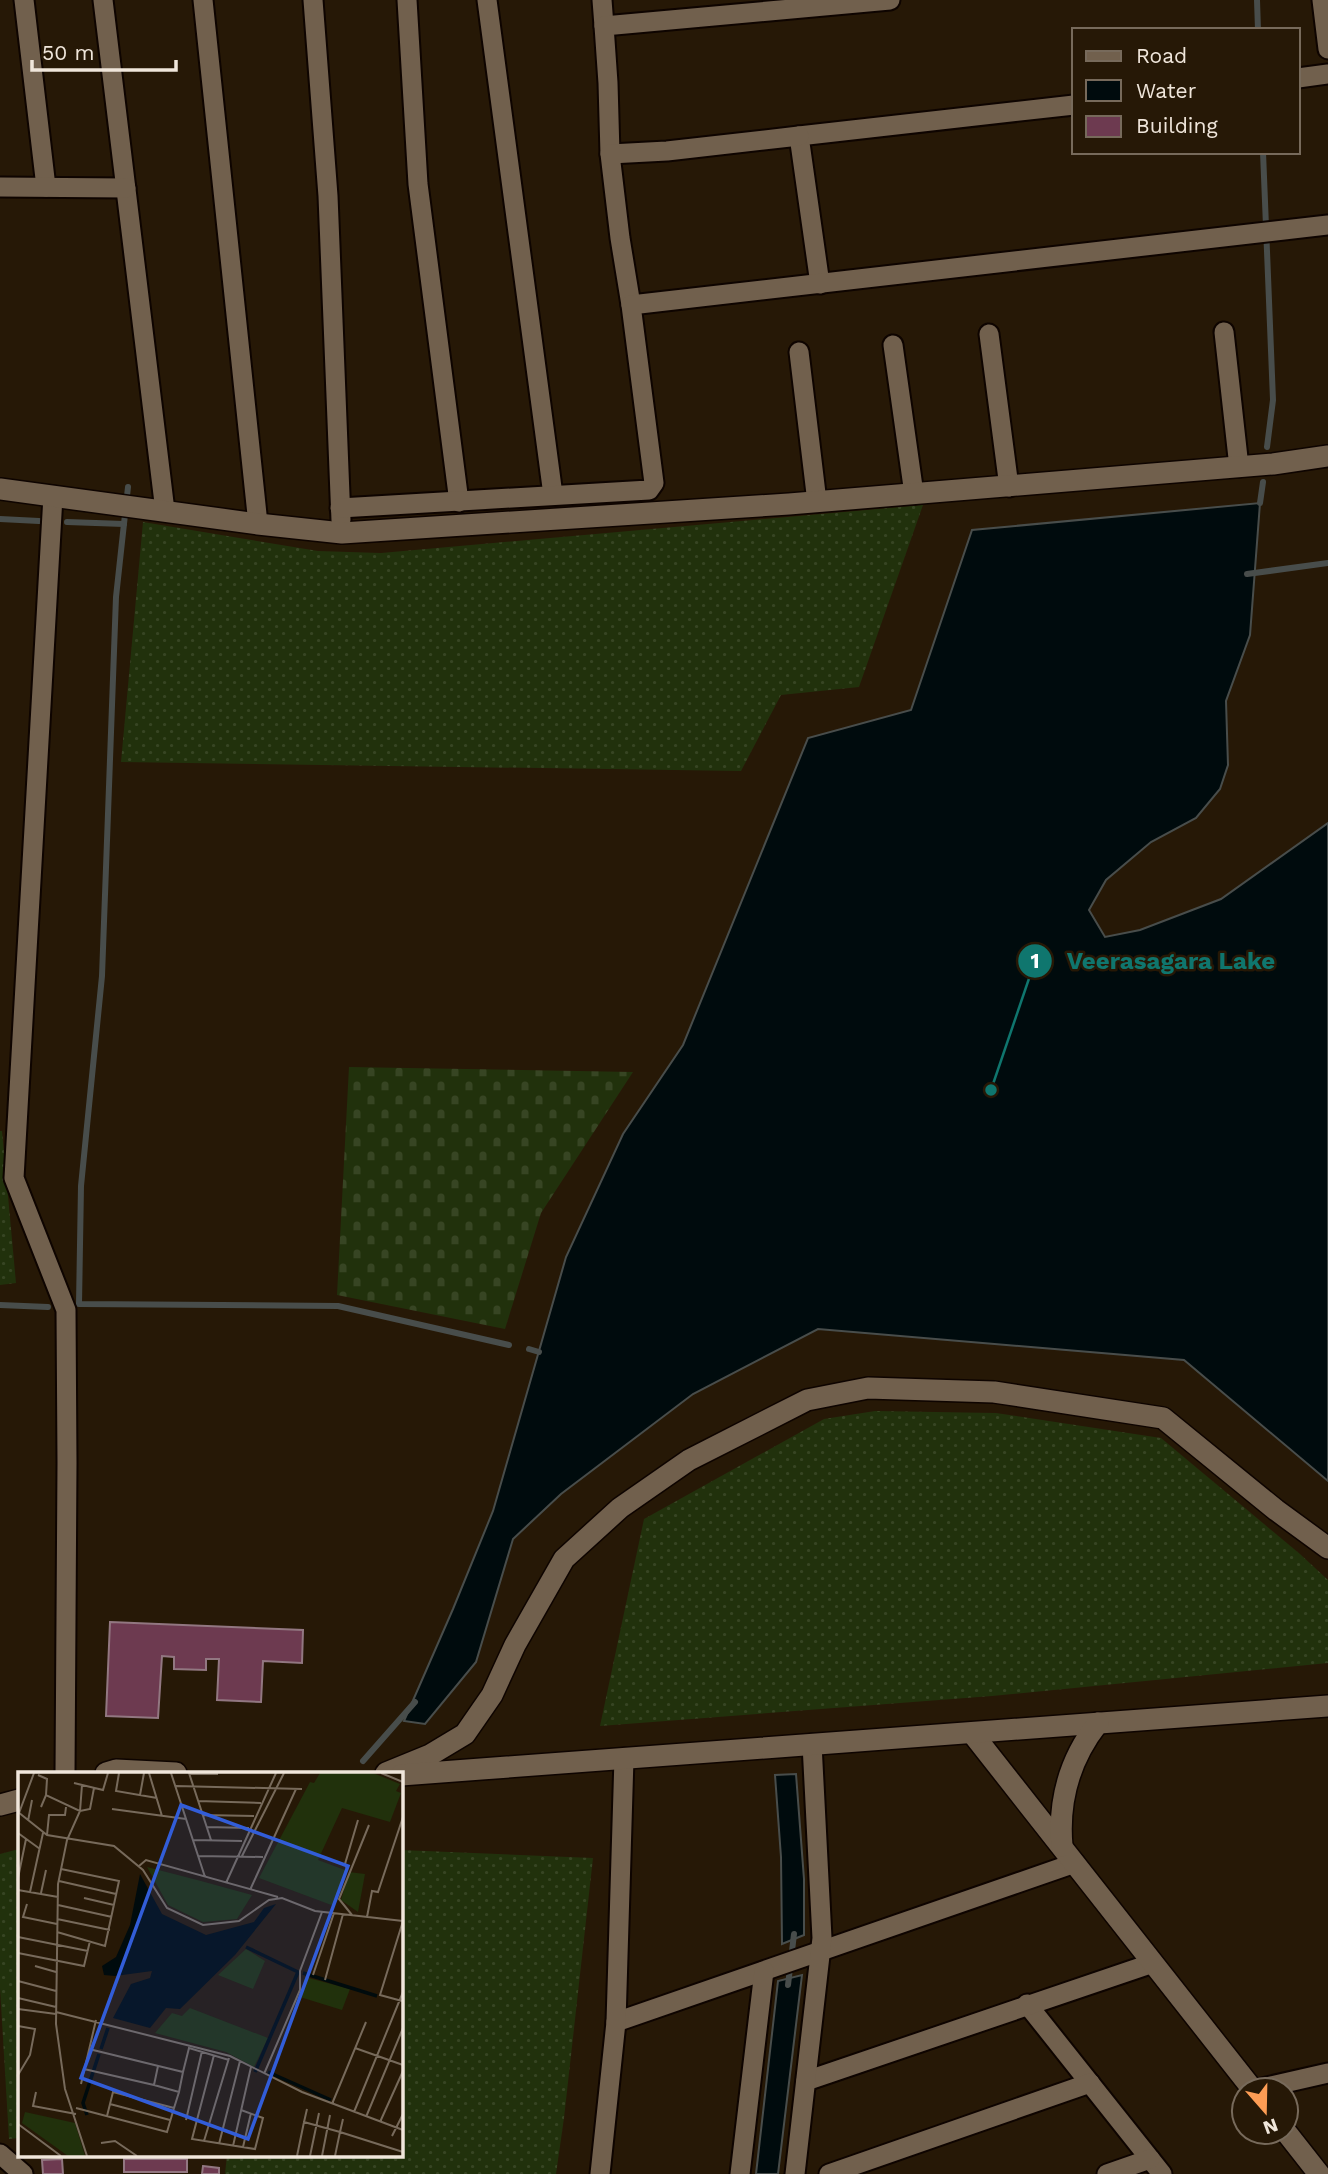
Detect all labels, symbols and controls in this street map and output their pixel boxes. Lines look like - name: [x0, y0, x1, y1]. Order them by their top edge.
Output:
- scale bar: [32, 28, 175, 72]
- legend: [1072, 28, 1300, 154]
- text: 50 m: [42, 40, 94, 65]
- text: Road: [1136, 43, 1187, 68]
- text: Water: [1136, 78, 1197, 103]
- text: Building: [1136, 113, 1218, 138]
- callout: Veerasagara Lake: [1017, 938, 1289, 983]
- text: Veerasagara Lake: [1067, 947, 1275, 975]
- text: 1: [1030, 948, 1040, 973]
- inset map: [18, 1772, 402, 2156]
- north arrow: [1230, 2076, 1300, 2146]
- text: N: [1260, 2113, 1281, 2140]

